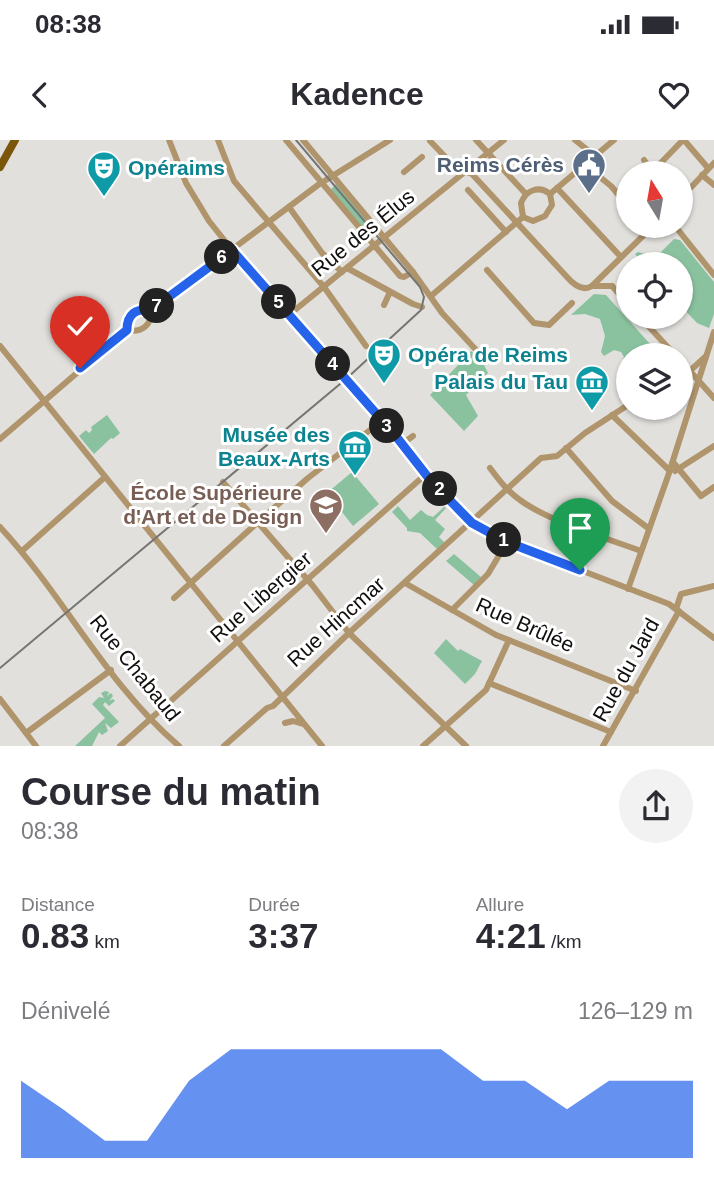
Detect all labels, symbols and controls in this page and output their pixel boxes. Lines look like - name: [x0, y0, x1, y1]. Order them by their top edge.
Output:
- text: 08:38: [35, 9, 102, 39]
- icon: back: [21, 76, 59, 114]
- text: Kadence: [290, 76, 424, 112]
- icon: heart: [655, 76, 693, 114]
- public building icon: Reims Cérès: [570, 146, 608, 195]
- theatre icon: Opéraims: [85, 149, 123, 198]
- place label: Reims Cérès: [437, 153, 564, 176]
- place label: Opéraims: [128, 156, 225, 179]
- north arrow: [616, 161, 693, 238]
- map controls: [616, 161, 693, 420]
- street label: Rue des Élus: [307, 184, 418, 281]
- pin: 6: [204, 240, 240, 274]
- text: 6: [216, 246, 227, 267]
- button: locate: [616, 252, 693, 329]
- pin: 5: [262, 284, 296, 320]
- pin: 7: [140, 288, 174, 324]
- text: 5: [273, 291, 284, 312]
- text: 7: [151, 295, 162, 316]
- pin: [50, 296, 110, 368]
- icon: check: [61, 307, 99, 345]
- theatre icon: Opéra de Reims: [365, 336, 403, 385]
- place label: Opéra de Reims: [408, 343, 568, 366]
- button: layers: [616, 343, 693, 420]
- pin: 4: [316, 346, 350, 382]
- text: 4: [327, 353, 338, 374]
- museum icon: Palais du Tau: [573, 363, 611, 412]
- place label: Palais du Tau: [434, 370, 568, 393]
- pin: 3: [370, 408, 404, 444]
- text: 3: [381, 415, 392, 436]
- place label: Musée des Beaux-Arts: [218, 423, 330, 470]
- museum icon: Musée des Beaux-Arts: [336, 428, 374, 477]
- pin: 2: [422, 472, 458, 506]
- text: 2: [434, 478, 445, 499]
- place label: École Supérieure d'Art et de Design: [123, 481, 302, 528]
- school or university icon: École Supérieure d'Art et de Design: [307, 486, 345, 535]
- pin: [550, 498, 610, 570]
- icon: arrive: [561, 509, 599, 547]
- pin: 1: [486, 522, 522, 558]
- text: 1: [498, 529, 509, 550]
- street label: Rue Libergier: [206, 547, 316, 647]
- street label: Rue Hincmar: [282, 572, 389, 671]
- street label: Rue Brûlée: [473, 593, 578, 656]
- street label: Rue Chabaud: [86, 610, 185, 725]
- street label: Rue du Jard: [588, 614, 663, 725]
- button: share: [619, 769, 693, 843]
- text: Course du matin: [21, 771, 321, 813]
- text: 08:38: [21, 818, 79, 844]
- text: Distance: [21, 894, 95, 915]
- text: Durée: [248, 894, 300, 915]
- text: Allure: [476, 894, 524, 915]
- text: 0.83: [21, 916, 89, 955]
- text: 3:37: [248, 916, 318, 955]
- text: 4:21: [476, 916, 546, 955]
- text: km: [89, 931, 120, 952]
- text: /km: [546, 931, 582, 952]
- text: Dénivelé: [21, 998, 111, 1024]
- text: 126–129 m: [578, 998, 693, 1024]

